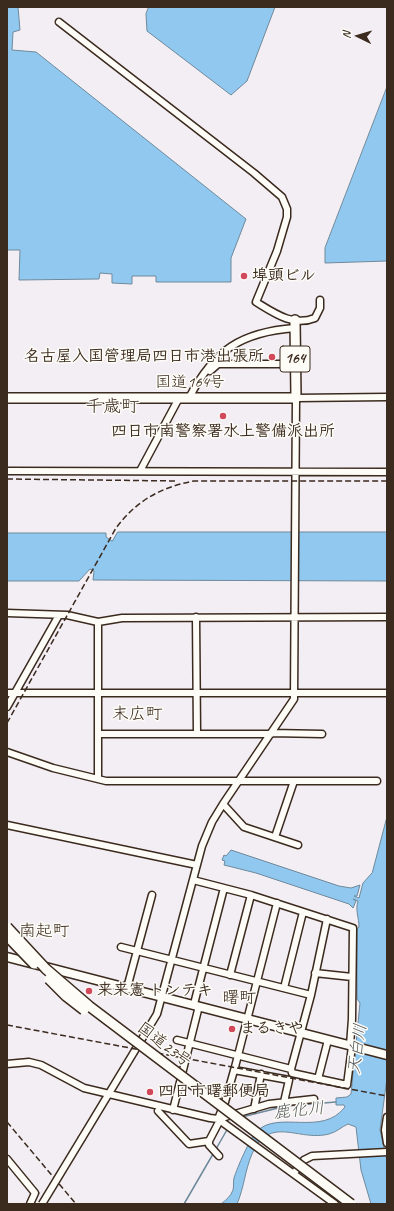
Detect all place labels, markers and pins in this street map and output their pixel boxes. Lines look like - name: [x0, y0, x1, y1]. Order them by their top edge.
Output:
- place label: 埠頭ビル: [252, 266, 316, 286]
- marker: 埠頭ビル: [239, 271, 249, 281]
- place label: 名古屋入国管理局四日市港出張所: [24, 347, 264, 367]
- marker: 名古屋入国管理局四日市港出張所: [267, 352, 277, 362]
- marker: 四日市南警察署水上警備派出所: [218, 411, 228, 421]
- place label: 四日市南警察署水上警備派出所: [111, 422, 335, 442]
- place label: 来来憲 トンテキ: [97, 981, 213, 1001]
- marker: 来来憲 トンテキ: [84, 986, 94, 996]
- place label: まるきや: [240, 1019, 304, 1039]
- marker: まるきや: [227, 1024, 237, 1034]
- place label: 四日市曙郵便局: [158, 1082, 270, 1102]
- marker: 四日市曙郵便局: [145, 1087, 155, 1097]

